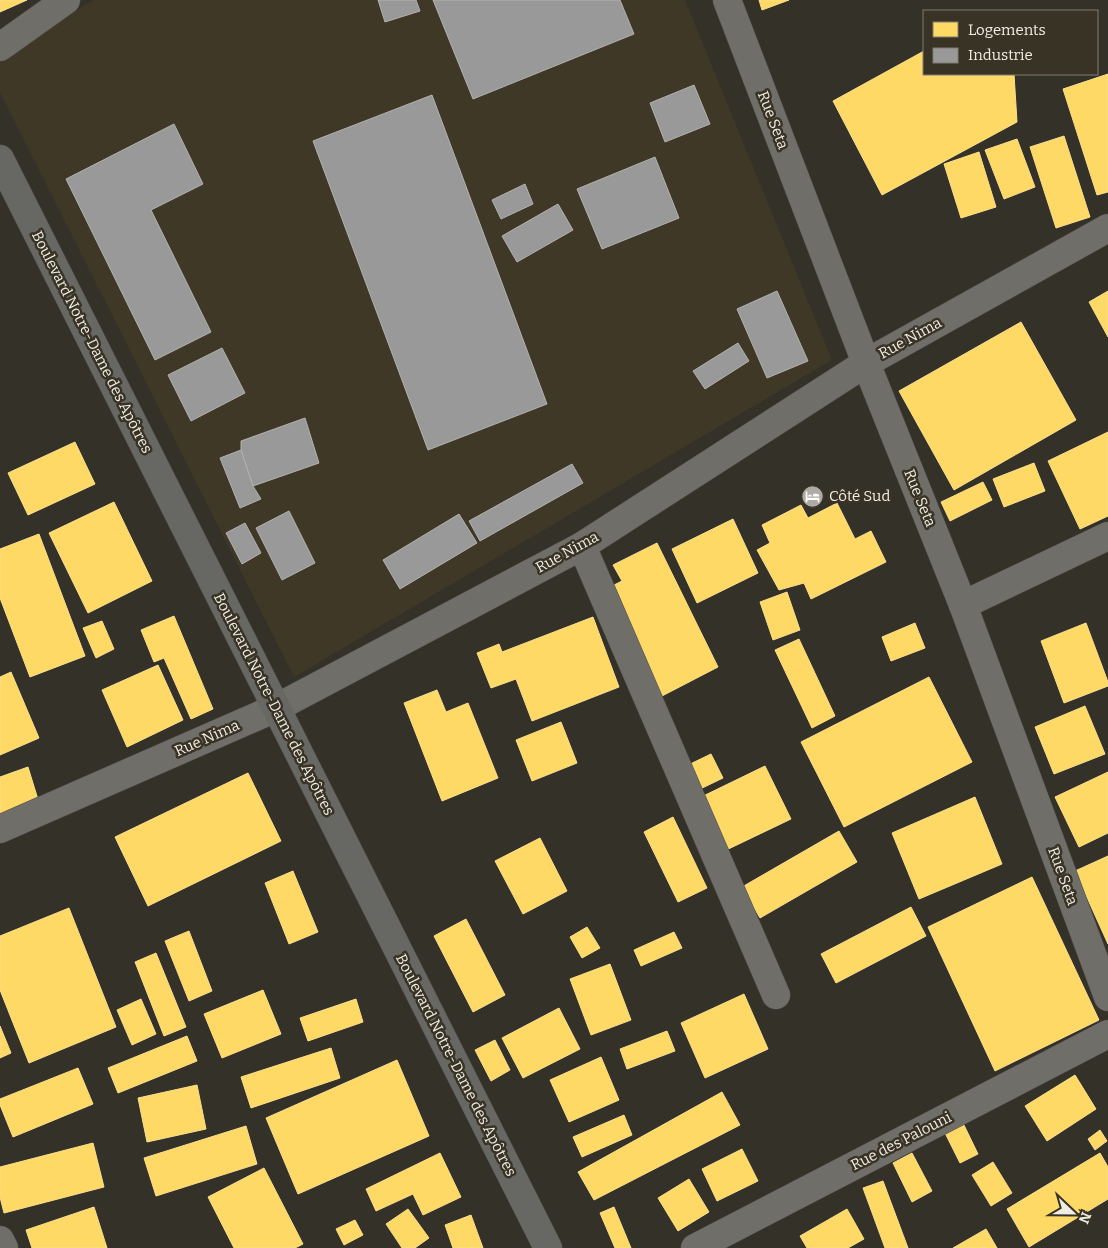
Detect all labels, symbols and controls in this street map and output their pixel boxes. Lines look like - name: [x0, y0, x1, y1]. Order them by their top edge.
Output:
- legend: [923, 10, 1098, 75]
- text: Logements: [968, 21, 1046, 39]
- text: Industrie: [968, 46, 1033, 64]
- street label: Rue Seta: [754, 88, 792, 152]
- street label: Boulevard Notre-Dame des Apôtres: [28, 228, 156, 456]
- street label: Rue Nima: [875, 313, 945, 363]
- street label: Rue Seta: [900, 467, 940, 529]
- hotel icon: Côté Sud: [801, 484, 825, 508]
- place label: Côté Sud: [829, 487, 890, 505]
- street label: Rue Nima: [532, 527, 602, 577]
- street label: Boulevard Notre-Dame des Apôtres: [210, 590, 338, 818]
- street label: Rue Nima: [172, 716, 242, 760]
- street label: Rue Seta: [1044, 844, 1082, 908]
- street label: Boulevard Notre-Dame des Apôtres: [392, 951, 520, 1179]
- street label: Rue des Palouni: [848, 1108, 955, 1174]
- north arrow: [1048, 1188, 1098, 1238]
- text: N: [1075, 1209, 1094, 1226]

